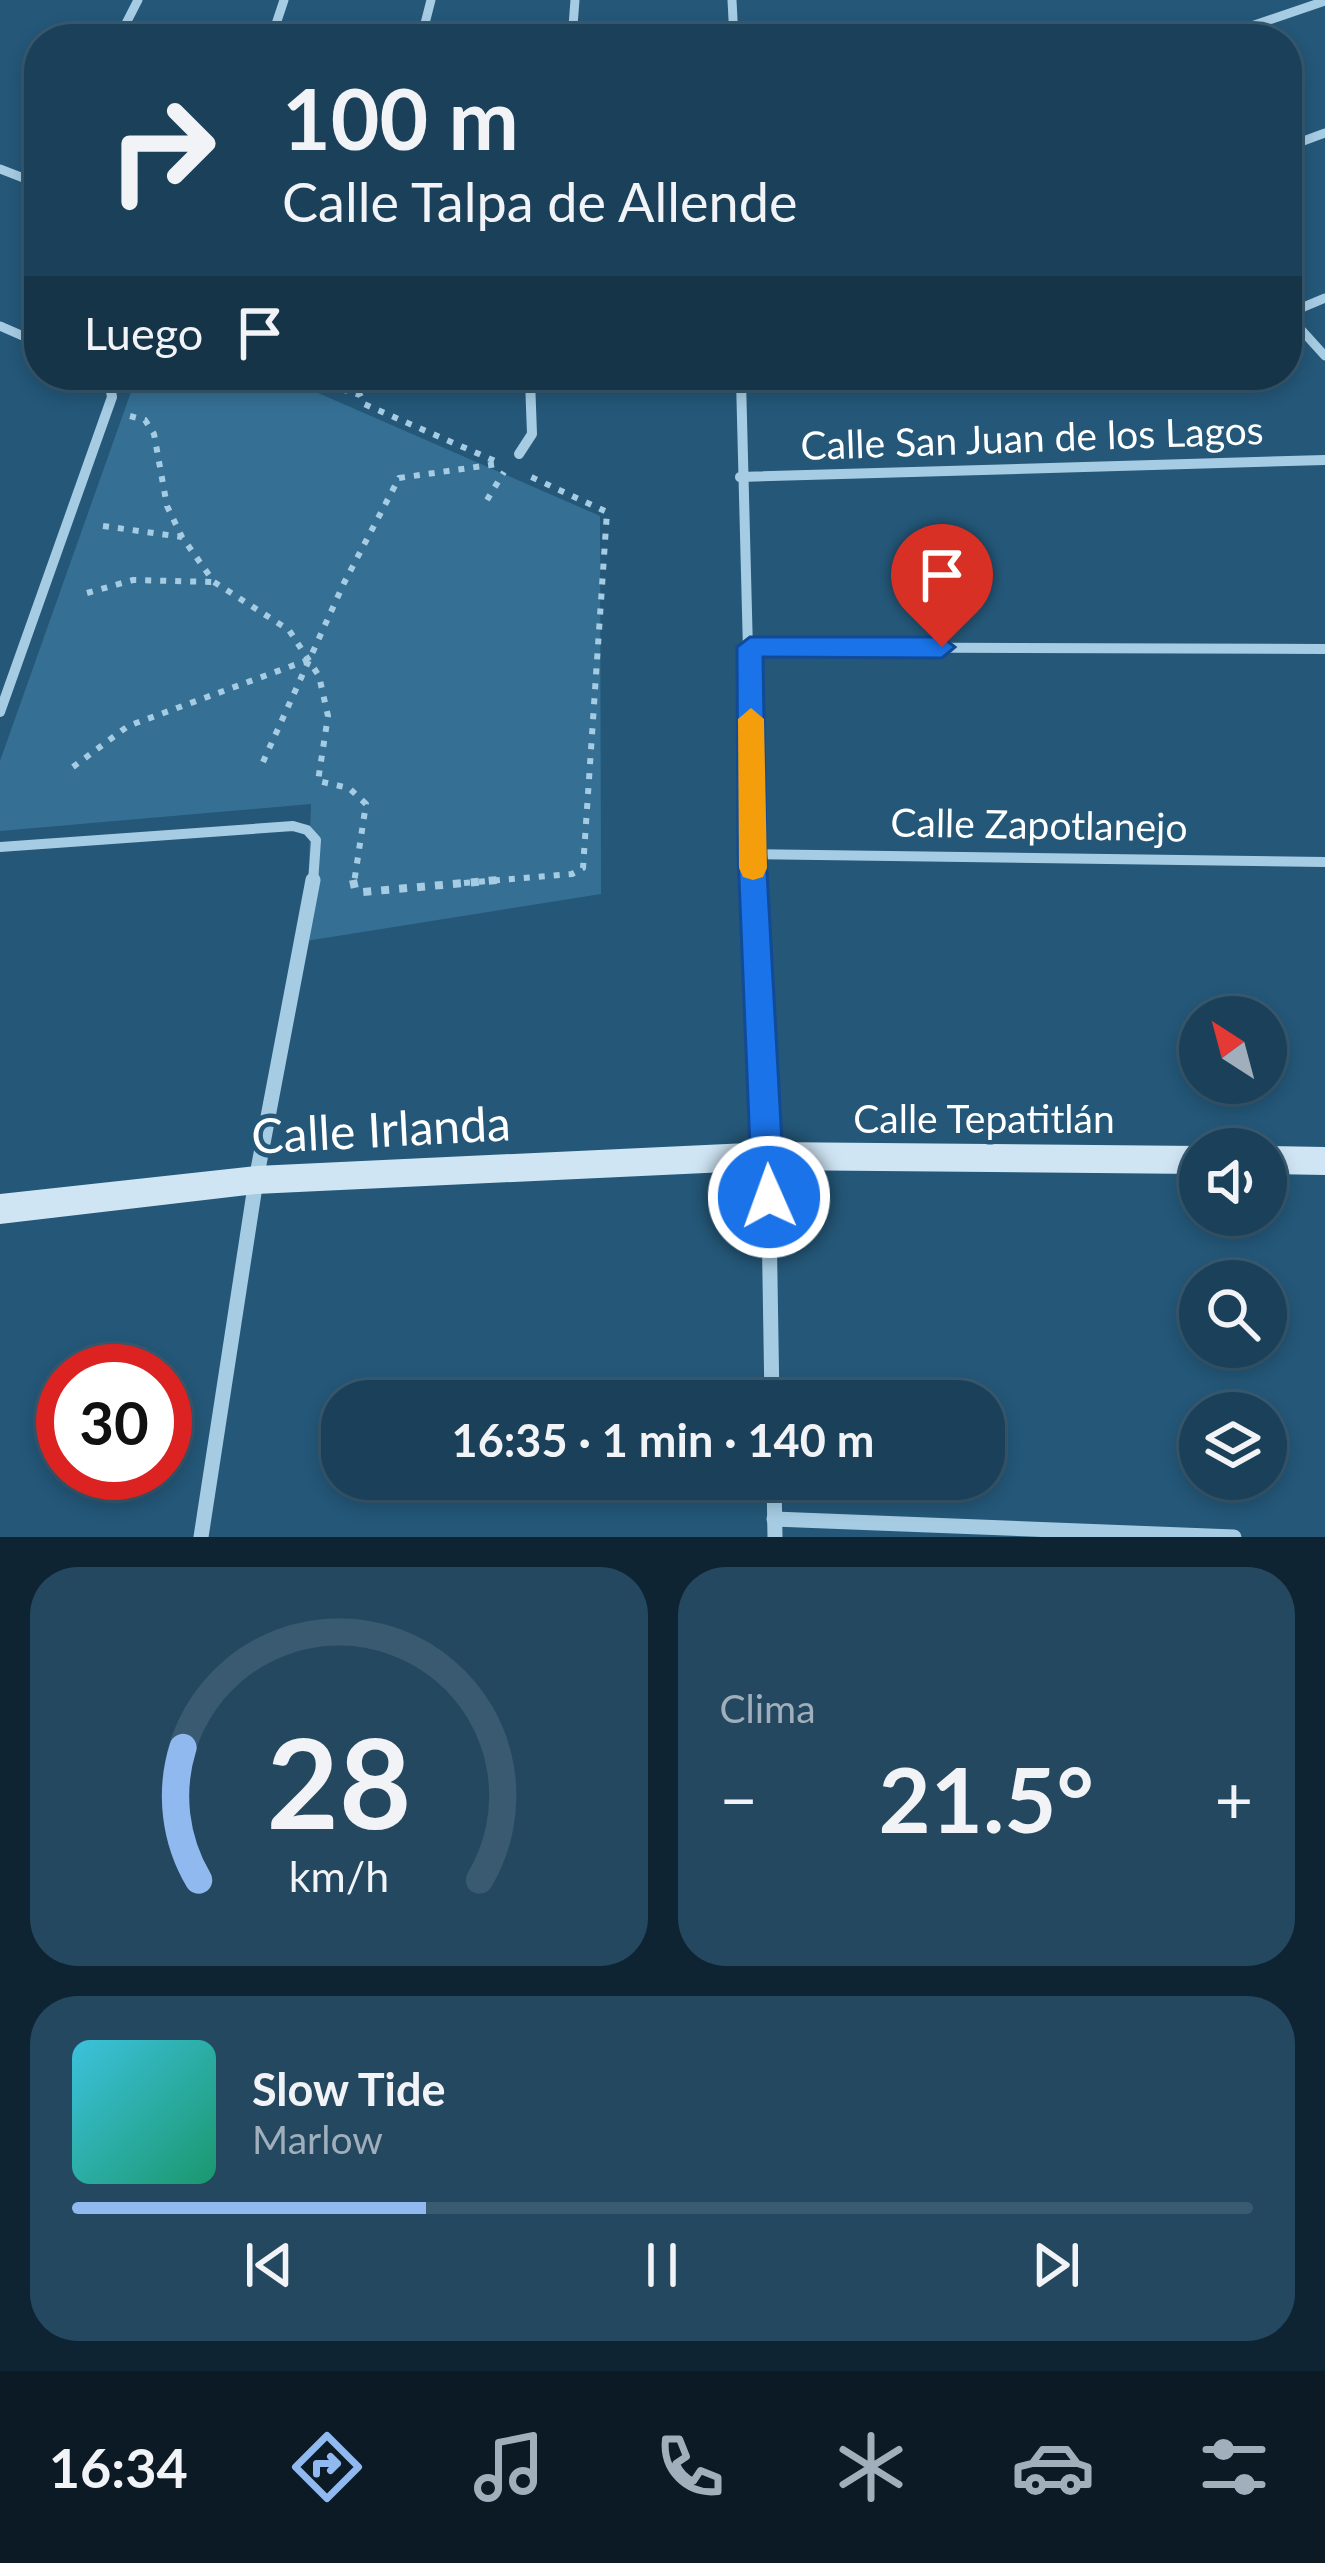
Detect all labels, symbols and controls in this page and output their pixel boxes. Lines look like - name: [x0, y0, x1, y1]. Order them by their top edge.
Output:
- text: 100 m: [282, 67, 519, 168]
- icon: right: [84, 72, 240, 228]
- text: Calle Talpa de Allende: [282, 169, 797, 234]
- icon: arrive: [227, 300, 293, 366]
- text: Luego: [84, 306, 203, 360]
- street label: Calle San Juan de los Lagos: [800, 406, 1264, 468]
- pin: [891, 524, 993, 647]
- icon: arrive: [909, 542, 975, 608]
- street label: Calle Zapotlanejo: [890, 798, 1188, 850]
- north arrow: [1179, 996, 1287, 1104]
- map controls: [1179, 996, 1287, 1500]
- street label: Calle Irlanda: [250, 1093, 512, 1164]
- street label: Calle Tepatitlán: [853, 1095, 1115, 1141]
- button: sound: [1179, 1128, 1287, 1236]
- position arrow: [706, 1134, 832, 1260]
- button: search: [1179, 1260, 1287, 1368]
- speed limit sign: 30: [36, 1344, 192, 1500]
- button: layers: [1179, 1392, 1287, 1500]
- text: 16:35 · 1 min · 140 m: [452, 1413, 874, 1467]
- text: Clima: [720, 1685, 816, 1731]
- text: 28: [266, 1706, 411, 1856]
- text: 21.5°: [879, 1744, 1094, 1852]
- text: −: [720, 1759, 758, 1838]
- text: +: [1215, 1759, 1253, 1838]
- text: km/h: [289, 1849, 389, 1900]
- text: Slow Tide: [252, 2062, 446, 2116]
- text: Marlow: [252, 2116, 383, 2162]
- icon: previous: [236, 2232, 302, 2298]
- icon: pause: [629, 2232, 695, 2298]
- icon: next: [1023, 2232, 1089, 2298]
- icon: directions: [285, 2425, 369, 2509]
- icon: music: [467, 2425, 551, 2509]
- icon: phone: [648, 2425, 732, 2509]
- icon: climate: [829, 2425, 913, 2509]
- icon: car: [1011, 2425, 1095, 2509]
- icon: filters: [1192, 2425, 1276, 2509]
- text: 16:34: [49, 2435, 188, 2500]

